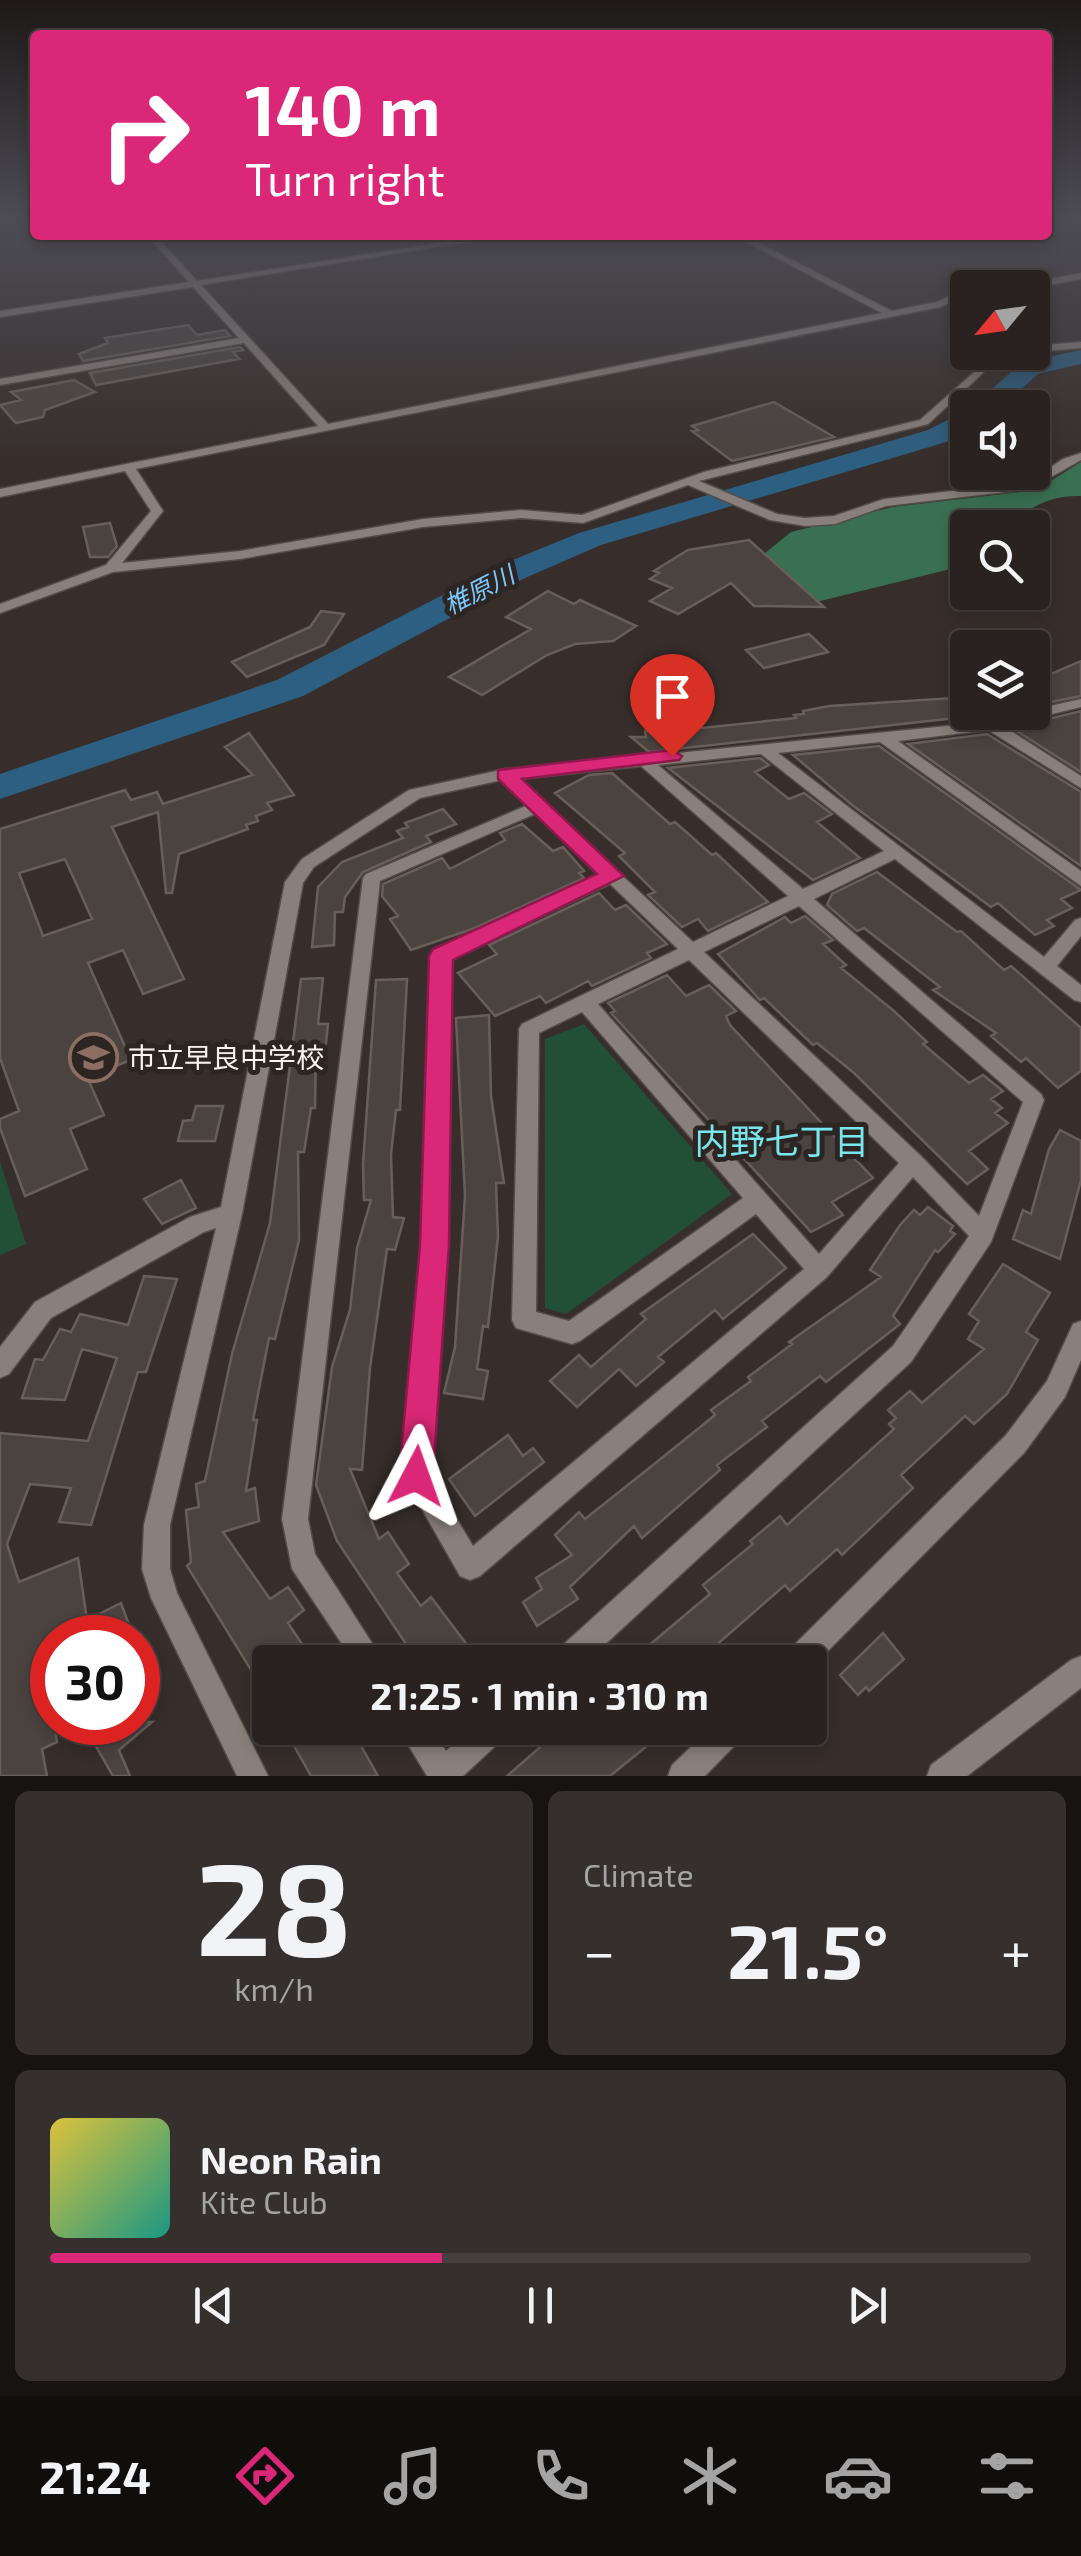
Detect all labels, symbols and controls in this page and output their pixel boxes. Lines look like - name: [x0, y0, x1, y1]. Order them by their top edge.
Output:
- text: 140 m: [245, 66, 441, 150]
- icon: right: [80, 70, 210, 200]
- text: Turn right: [245, 151, 445, 205]
- north arrow: [950, 270, 1050, 370]
- map controls: [950, 270, 1050, 730]
- button: sound: [950, 390, 1050, 490]
- button: search: [950, 510, 1050, 610]
- water label: 椎原川: [438, 557, 521, 620]
- button: layers: [950, 630, 1050, 730]
- pin: [630, 654, 715, 757]
- icon: arrive: [645, 669, 700, 724]
- school or university icon: 市立早良中学校: [67, 1032, 119, 1084]
- place label: 市立早良中学校: [128, 1040, 324, 1074]
- district label: 内野七丁目: [694, 1119, 870, 1161]
- position arrow: [364, 1424, 468, 1528]
- speed limit sign: 30: [30, 1615, 160, 1745]
- text: 21:25 · 1 min · 310 m: [370, 1672, 709, 1718]
- text: 28: [196, 1826, 352, 1982]
- text: Climate: [583, 1855, 694, 1893]
- text: 21.5°: [727, 1904, 889, 1994]
- text: −: [583, 1917, 615, 1983]
- text: +: [1001, 1917, 1031, 1983]
- text: km/h: [234, 1969, 314, 2007]
- text: Neon Rain: [200, 2136, 382, 2182]
- text: Kite Club: [200, 2182, 328, 2220]
- icon: previous: [186, 2278, 241, 2333]
- icon: pause: [513, 2278, 568, 2333]
- icon: next: [840, 2278, 895, 2333]
- icon: directions: [230, 2441, 300, 2511]
- icon: music: [378, 2441, 448, 2511]
- icon: phone: [526, 2441, 596, 2511]
- icon: climate: [675, 2441, 745, 2511]
- icon: car: [823, 2441, 893, 2511]
- icon: filters: [972, 2441, 1042, 2511]
- text: 21:24: [39, 2449, 151, 2503]

